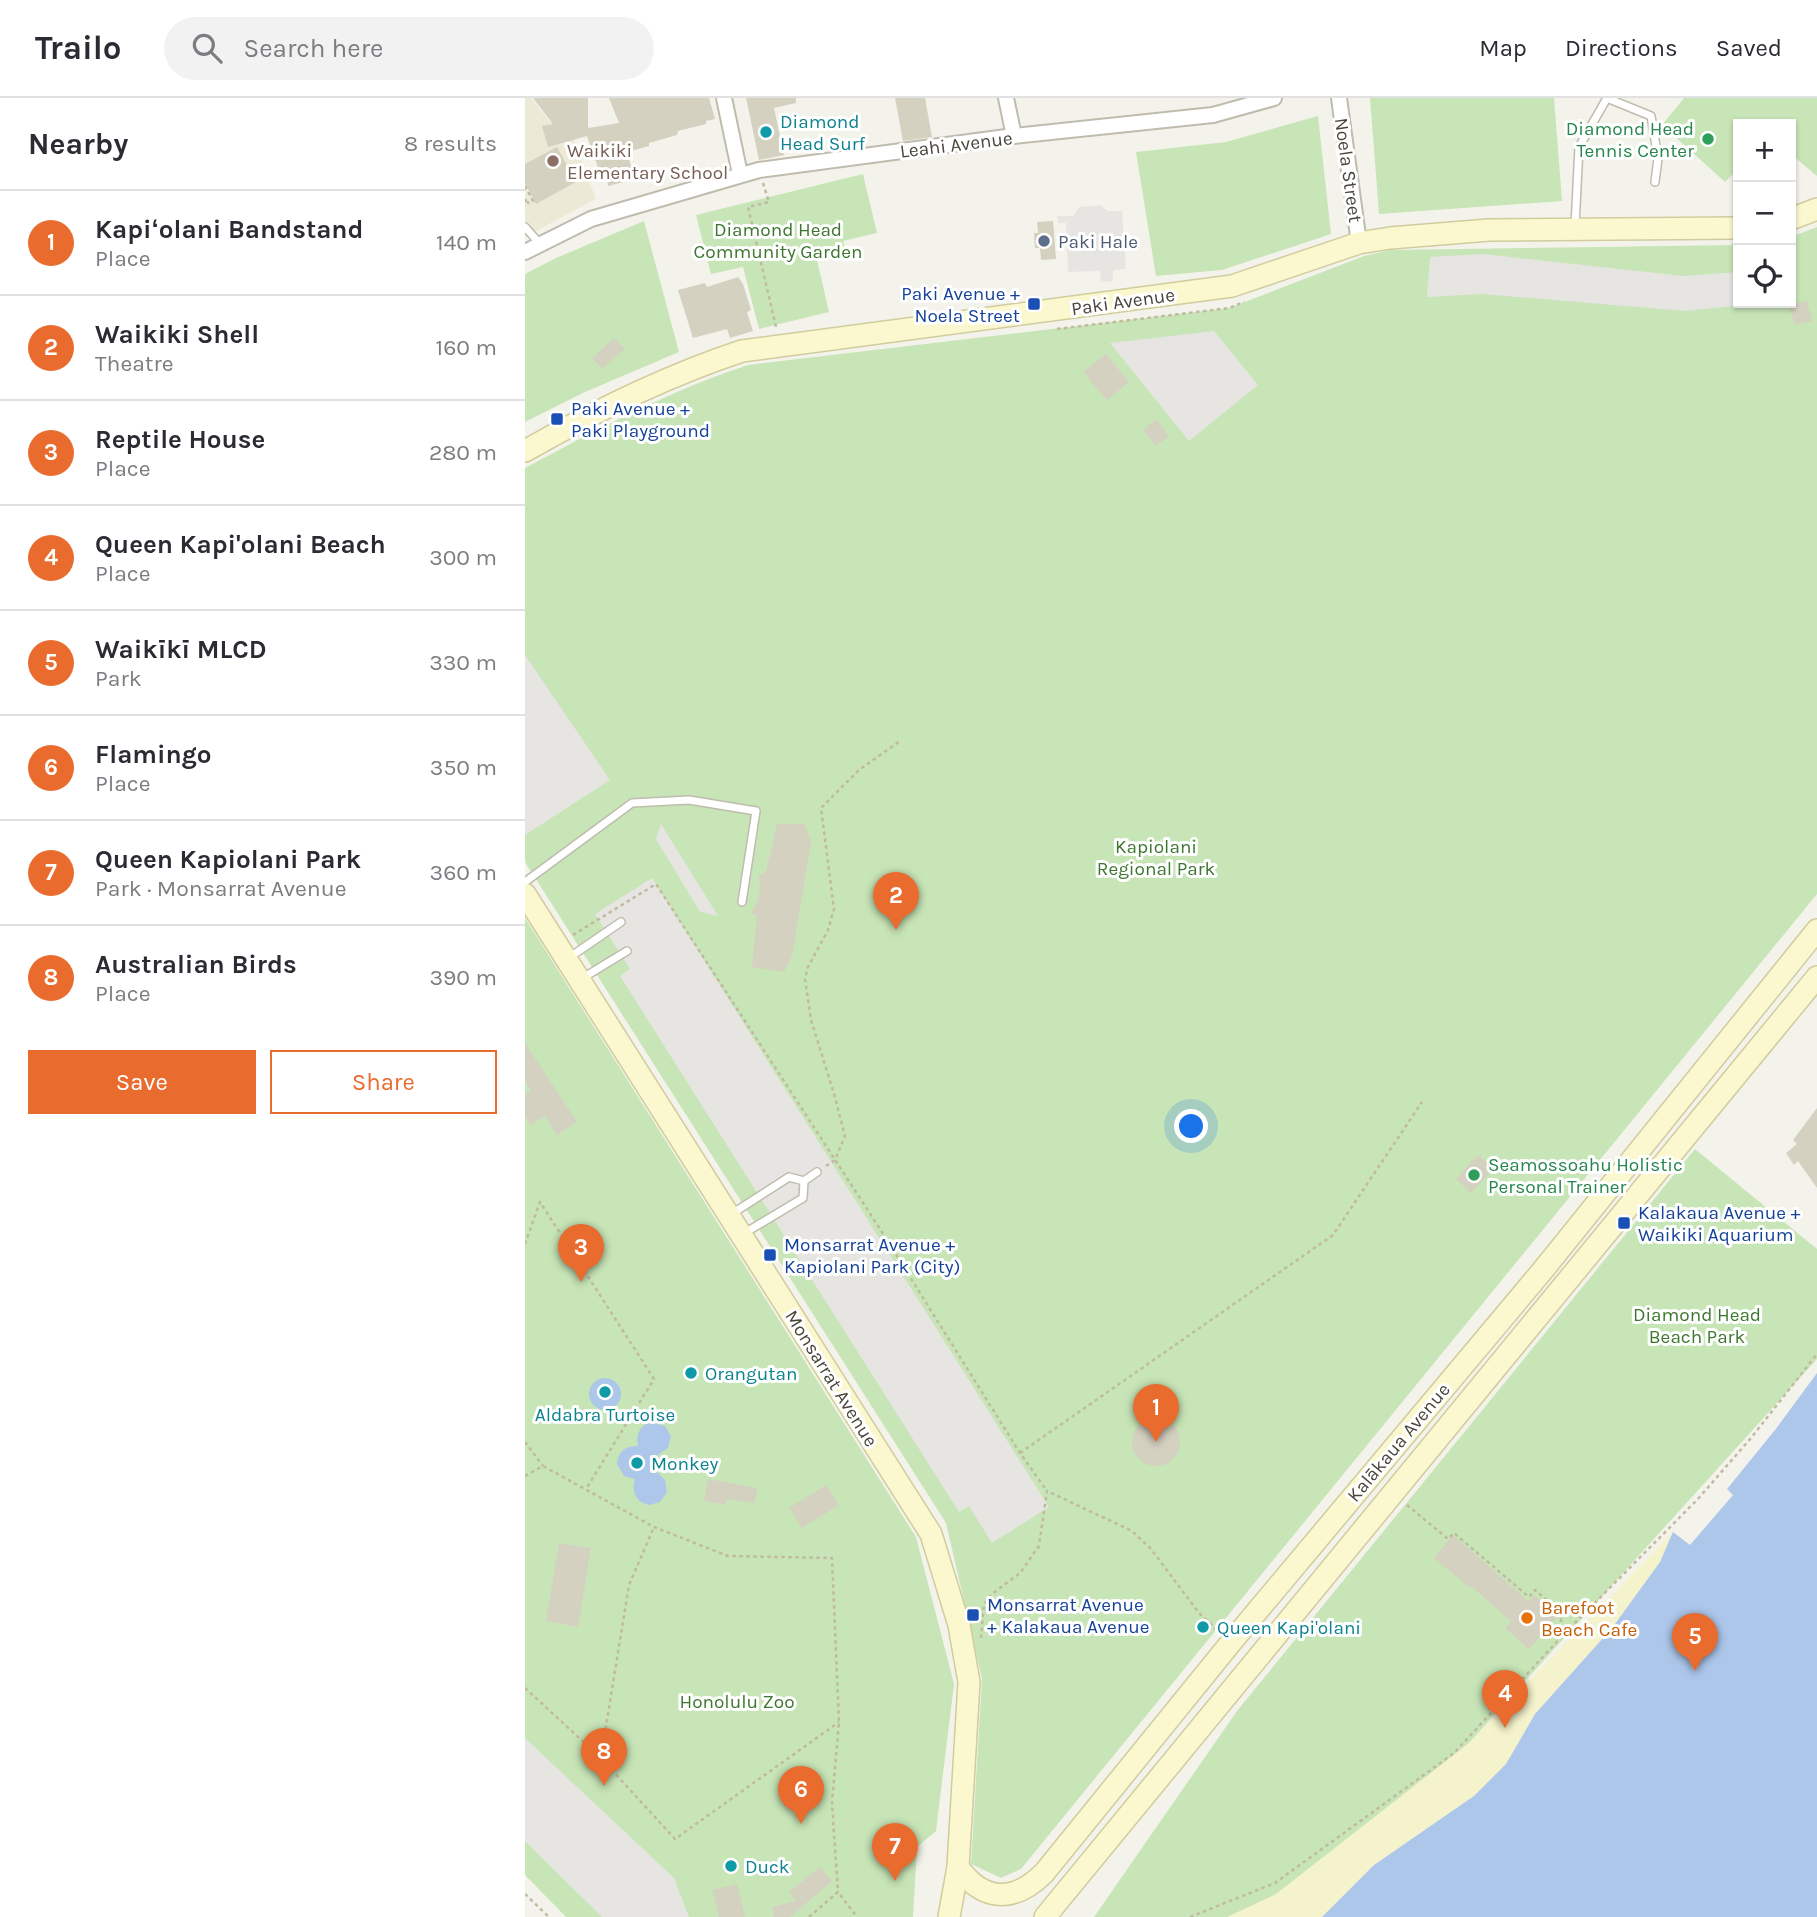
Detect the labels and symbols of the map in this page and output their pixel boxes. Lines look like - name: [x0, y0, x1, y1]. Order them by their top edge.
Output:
- place label: Diamond Head Surf: [780, 111, 866, 155]
- street label: Noela Street: [1330, 116, 1366, 224]
- place label: Diamond Head Tennis Center: [1566, 118, 1694, 162]
- marker: Diamond Head Surf: [758, 124, 774, 140]
- street label: Leahi Avenue: [899, 127, 1014, 163]
- marker: Diamond Head Tennis Center: [1700, 131, 1716, 147]
- place label: Waikiki Elementary School: [567, 140, 728, 184]
- marker: Waikiki Elementary School: [545, 153, 561, 169]
- park label: Diamond Head Community Garden: [694, 219, 862, 263]
- place label: Paki Hale: [1058, 231, 1138, 253]
- marker: Paki Hale: [1036, 233, 1052, 249]
- place label: Paki Avenue + Noela Street: [901, 283, 1020, 327]
- street label: Paki Avenue: [1070, 284, 1176, 320]
- marker: Paki Avenue + Noela Street: [1026, 296, 1042, 312]
- place label: Paki Avenue + Paki Playground: [571, 398, 710, 442]
- marker: Paki Avenue + Paki Playground: [549, 411, 565, 427]
- park label: Kapiolani Regional Park: [1097, 836, 1216, 880]
- pin: 2: [873, 872, 919, 930]
- your location: [1174, 1109, 1208, 1143]
- place label: Seamossoahu Holistic Personal Trainer: [1488, 1154, 1683, 1198]
- marker: Seamossoahu Holistic Personal Trainer: [1466, 1167, 1482, 1183]
- place label: Kalakaua Avenue + Waikiki Aquarium: [1638, 1202, 1800, 1246]
- marker: Kalakaua Avenue + Waikiki Aquarium: [1616, 1215, 1632, 1231]
- pin: 3: [558, 1224, 604, 1282]
- place label: Monsarrat Avenue + Kapiolani Park (City): [784, 1234, 960, 1278]
- marker: Monsarrat Avenue + Kapiolani Park (City): [762, 1247, 778, 1263]
- park label: Diamond Head Beach Park: [1633, 1304, 1761, 1348]
- street label: Monsarrat Avenue: [780, 1306, 882, 1451]
- place label: Orangutan: [705, 1363, 797, 1385]
- marker: Orangutan: [683, 1365, 699, 1381]
- street label: Kalākaua Avenue: [1343, 1379, 1455, 1506]
- marker: Aldabra Turtoise: [597, 1384, 613, 1400]
- pin: 1: [1133, 1384, 1179, 1442]
- place label: Aldabra Turtoise: [535, 1404, 675, 1426]
- place label: Monkey: [651, 1453, 718, 1475]
- marker: Monkey: [629, 1455, 645, 1471]
- place label: Monsarrat Avenue + Kalakaua Avenue: [987, 1594, 1149, 1638]
- place label: Barefoot Beach Cafe: [1541, 1597, 1637, 1641]
- marker: Monsarrat Avenue + Kalakaua Avenue: [965, 1607, 981, 1623]
- marker: Barefoot Beach Cafe: [1519, 1610, 1535, 1626]
- pin: 5: [1672, 1613, 1718, 1671]
- place label: Queen Kapi'olani: [1217, 1617, 1361, 1639]
- marker: Queen Kapi'olani: [1195, 1619, 1211, 1635]
- pin: 4: [1482, 1670, 1528, 1728]
- park label: Honolulu Zoo: [679, 1691, 795, 1713]
- pin: 8: [581, 1728, 627, 1786]
- pin: 6: [778, 1766, 824, 1824]
- pin: 7: [872, 1823, 918, 1881]
- place label: Duck: [745, 1856, 790, 1878]
- marker: Duck: [723, 1858, 739, 1874]

